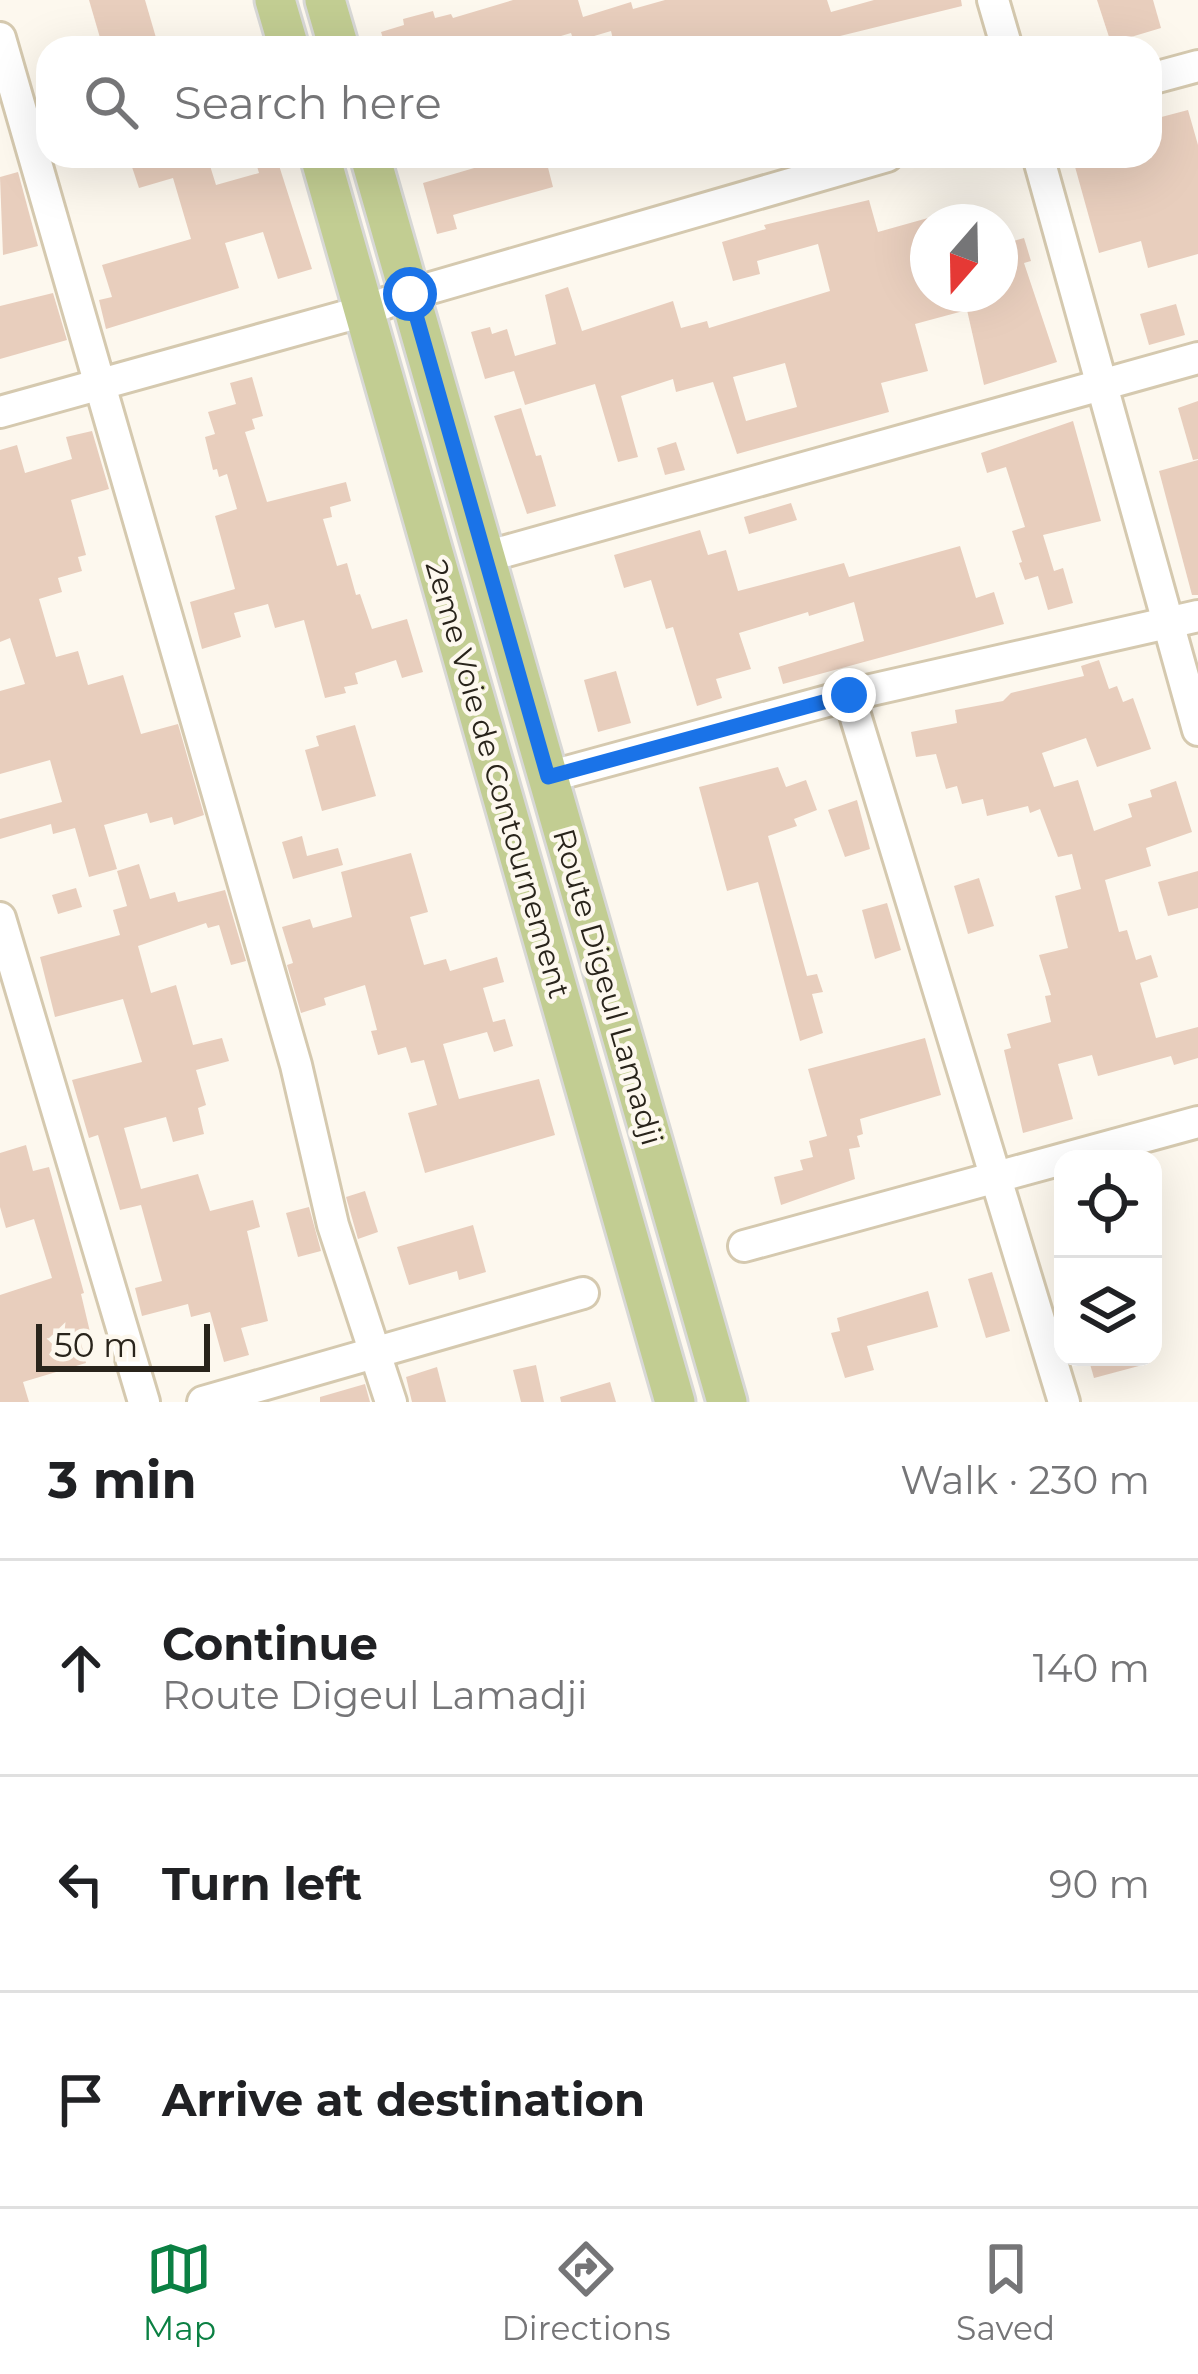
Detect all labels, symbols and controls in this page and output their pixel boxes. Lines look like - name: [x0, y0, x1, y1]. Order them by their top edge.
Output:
- search box: [36, 36, 1162, 168]
- icon: search: [78, 69, 144, 135]
- text: Search here: [174, 75, 442, 130]
- north arrow: [910, 204, 1018, 312]
- route start: [383, 267, 437, 321]
- street label: 2eme Voie de Contournement: [418, 556, 578, 1002]
- route end: [822, 668, 876, 722]
- street label: Route Digeul Lamadji: [545, 825, 671, 1149]
- map controls: [1054, 1150, 1162, 1366]
- button: locate: [1054, 1150, 1162, 1258]
- button: layers: [1054, 1258, 1162, 1366]
- scale bar: [36, 1318, 210, 1371]
- text: 50 m: [54, 1325, 138, 1365]
- text: 3 min: [48, 1449, 197, 1511]
- text: Walk · 230 m: [900, 1456, 1150, 1504]
- text: Continue: [162, 1616, 378, 1671]
- icon: ahead: [48, 1635, 114, 1701]
- text: 140 m: [1033, 1644, 1150, 1692]
- text: Route Digeul Lamadji: [162, 1671, 588, 1719]
- icon: left: [48, 1851, 114, 1917]
- text: Turn left: [162, 1856, 362, 1911]
- text: 90 m: [1049, 1860, 1150, 1908]
- icon: arrive: [48, 2067, 114, 2133]
- text: Arrive at destination: [162, 2072, 645, 2127]
- tab: Map: [143, 2236, 216, 2348]
- tab: Directions: [502, 2236, 671, 2348]
- tab: Saved: [956, 2236, 1055, 2348]

